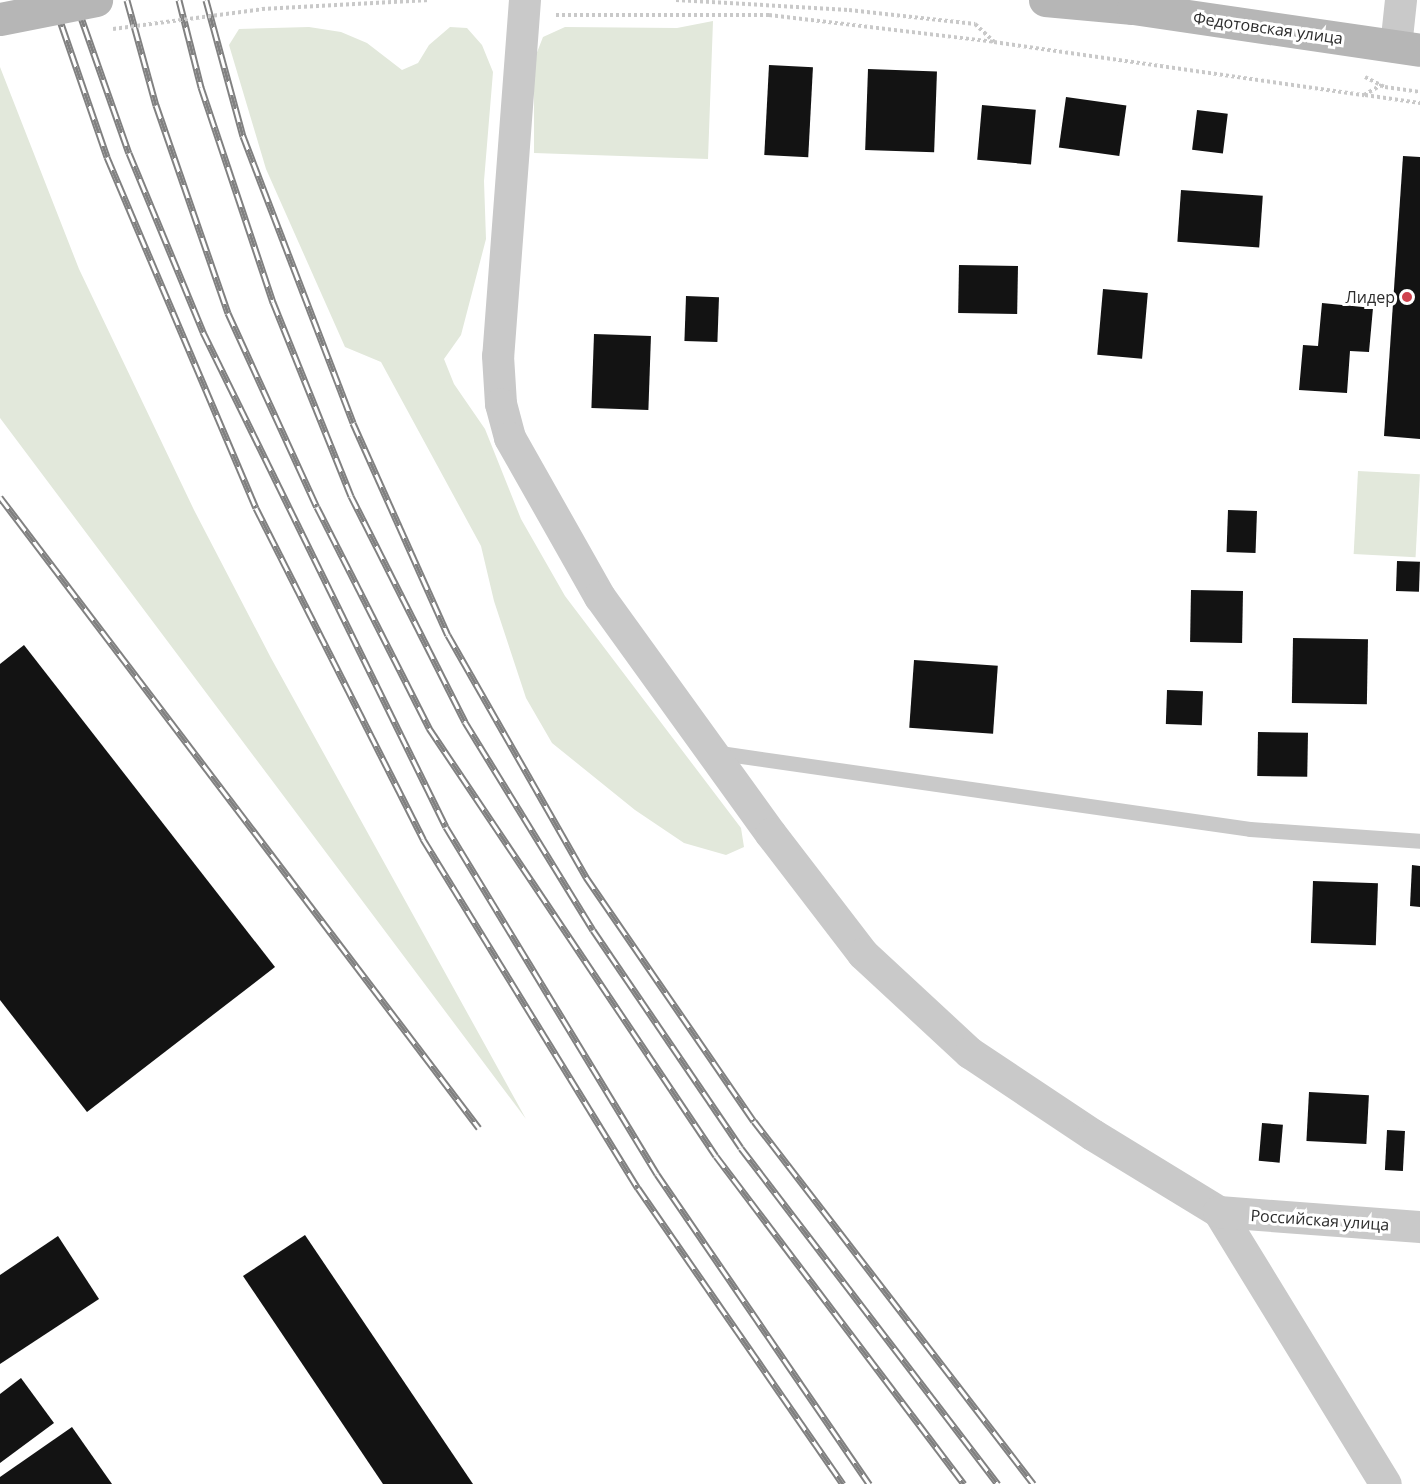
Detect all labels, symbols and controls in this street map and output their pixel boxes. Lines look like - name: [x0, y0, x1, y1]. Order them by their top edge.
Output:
- street label: Федотовская улица: [1192, 8, 1344, 48]
- place label: Лидер: [1346, 287, 1395, 307]
- marker: Лидер: [1400, 290, 1414, 304]
- street label: Российская улица: [1250, 1206, 1390, 1234]

